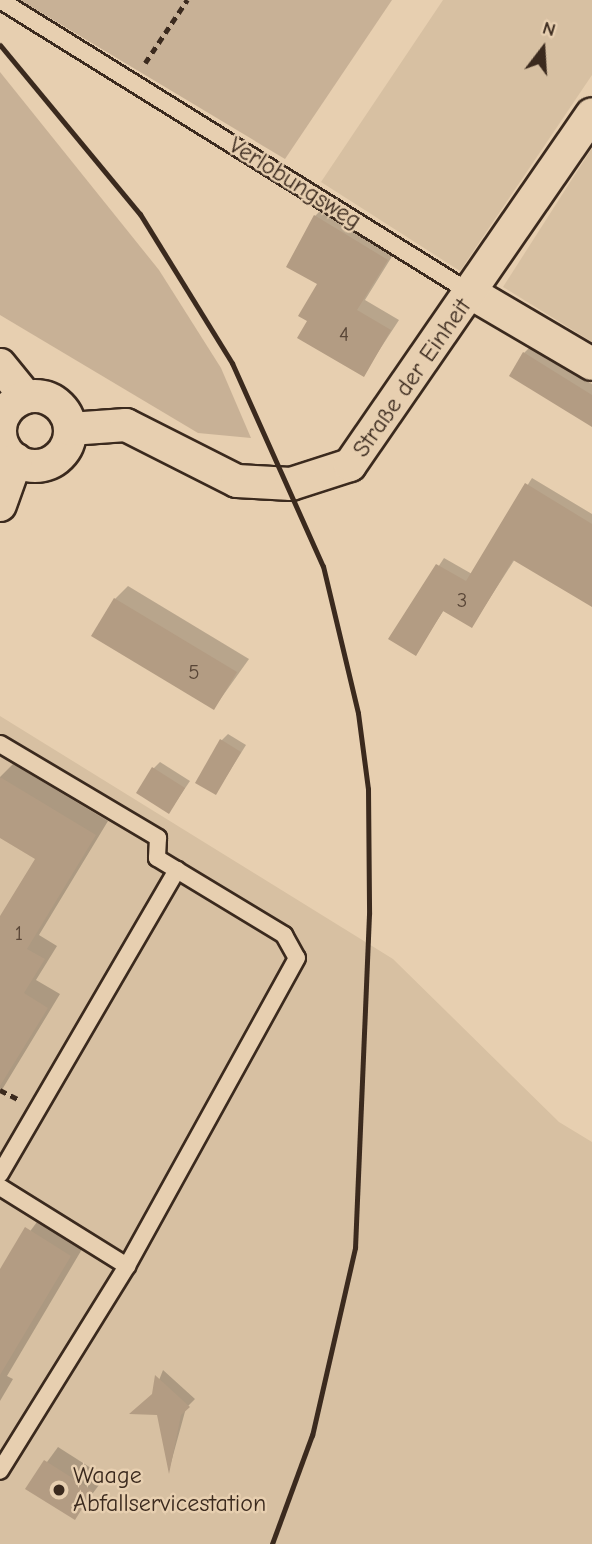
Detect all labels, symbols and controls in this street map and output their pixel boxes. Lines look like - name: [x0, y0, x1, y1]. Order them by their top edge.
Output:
- north arrow: [508, 14, 578, 84]
- text: N: [540, 17, 558, 41]
- street label: Verlobungsweg: [223, 131, 367, 235]
- street label: Straße der Einheit: [347, 293, 477, 463]
- house number: 4: [339, 321, 349, 347]
- house number: 3: [457, 587, 467, 613]
- house number: 5: [188, 659, 200, 685]
- house number: 1: [15, 920, 23, 946]
- place label: Waage Abfallservicestation: [73, 1462, 266, 1518]
- marker: Waage Abfallservicestation: [51, 1482, 67, 1498]

